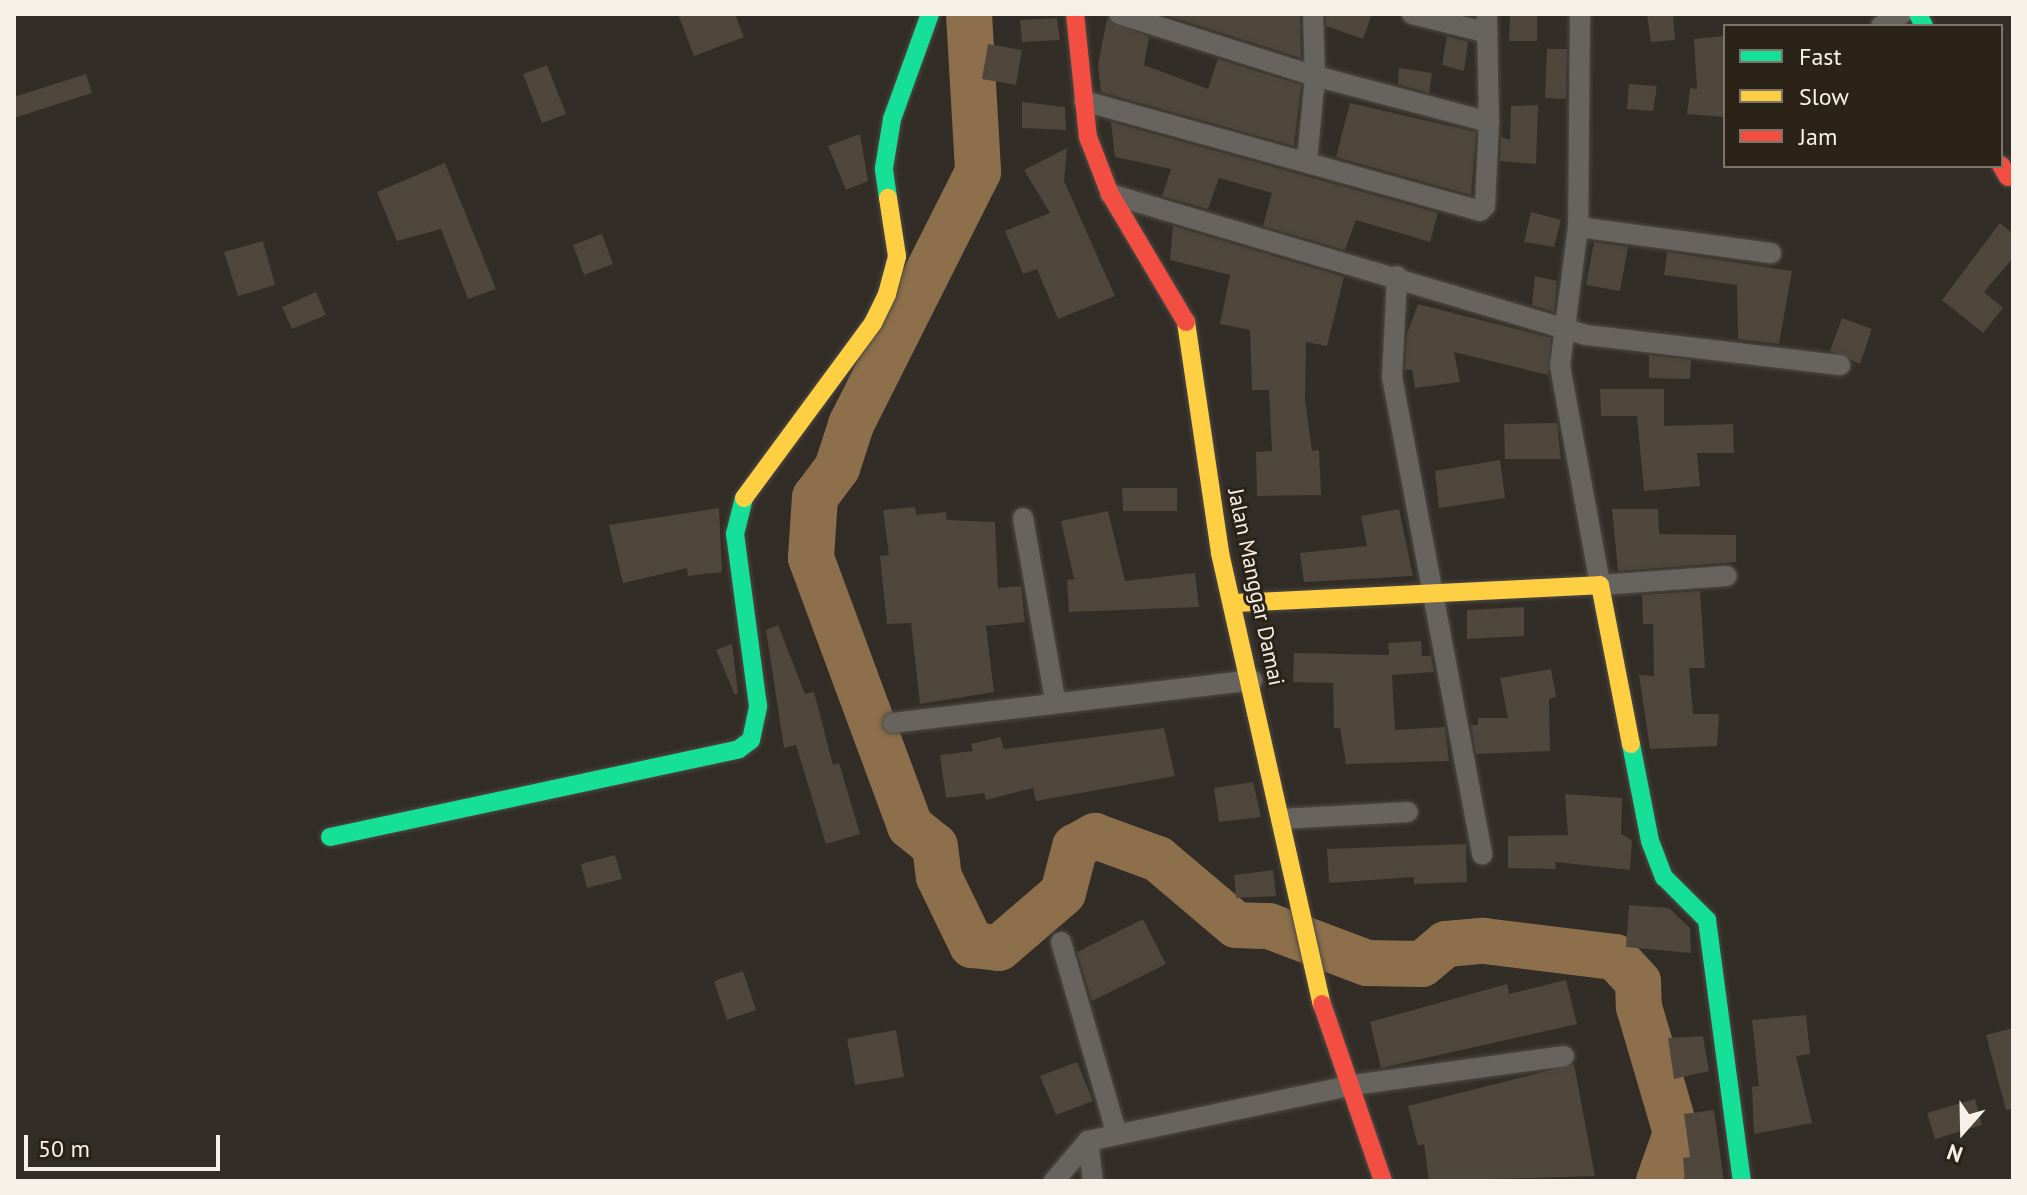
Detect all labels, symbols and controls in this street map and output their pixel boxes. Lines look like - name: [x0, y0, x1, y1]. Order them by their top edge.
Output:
- legend: [1723, 24, 2003, 168]
- text: Fast: [1799, 41, 1842, 72]
- text: Slow: [1799, 81, 1849, 112]
- text: Jam: [1799, 121, 1837, 152]
- street label: Jalan Manggar Damai: [1222, 486, 1290, 688]
- north arrow: [1923, 1091, 2003, 1171]
- scale bar: [28, 1119, 224, 1169]
- text: 50 m: [38, 1133, 90, 1164]
- text: N: [1943, 1138, 1966, 1169]

